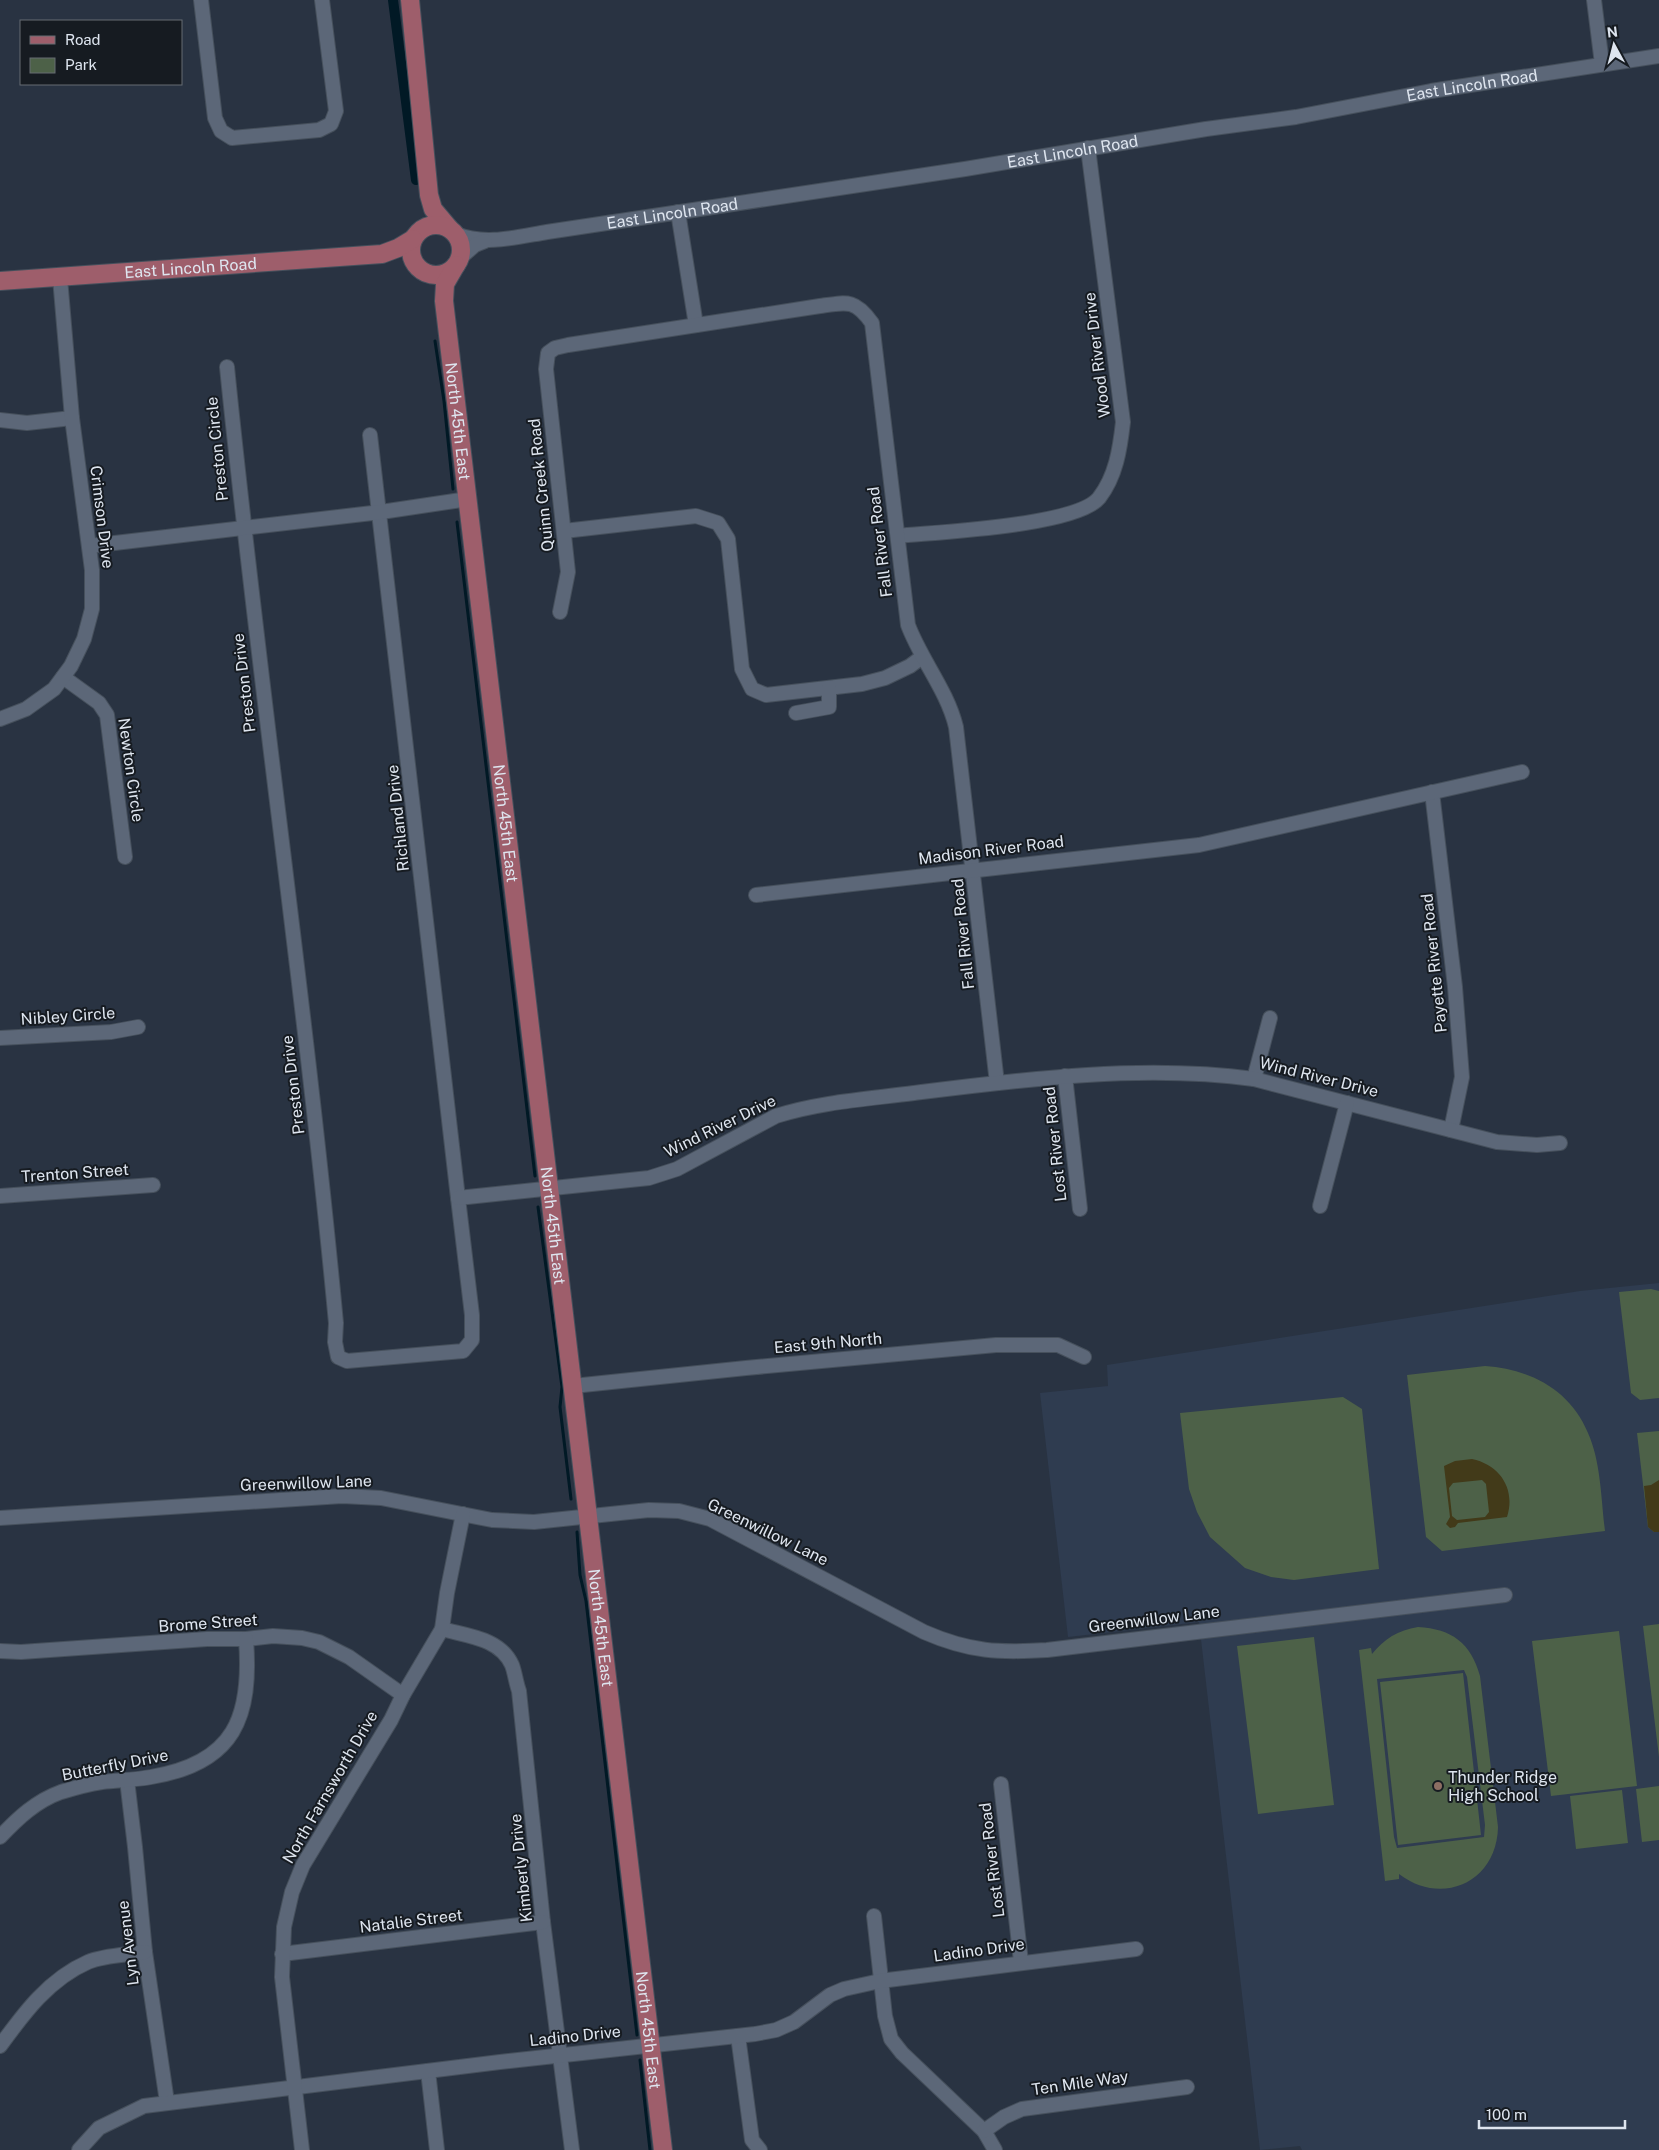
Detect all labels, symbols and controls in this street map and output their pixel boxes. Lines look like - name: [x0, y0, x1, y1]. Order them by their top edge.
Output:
- legend: [20, 20, 182, 85]
- north arrow: [1589, 20, 1639, 70]
- text: N: [1606, 23, 1619, 41]
- text: Road: [65, 31, 101, 48]
- text: Park: [65, 56, 97, 73]
- street label: East Lincoln Road: [1405, 65, 1539, 105]
- street label: East Lincoln Road: [1005, 131, 1140, 171]
- street label: East Lincoln Road: [605, 194, 739, 232]
- street label: East Lincoln Road: [124, 253, 257, 282]
- street label: Wood River Drive: [1080, 291, 1114, 419]
- street label: North 45th East: [442, 361, 475, 481]
- street label: Preston Circle: [202, 396, 232, 502]
- street label: Quinn Creek Road: [525, 417, 557, 553]
- street label: Crimson Drive: [86, 464, 118, 570]
- street label: Fall River Road: [864, 486, 896, 598]
- street label: Preston Drive: [228, 632, 260, 734]
- street label: Newton Circle: [114, 717, 148, 823]
- street label: North 45th East: [489, 763, 522, 883]
- street label: Richland Drive: [383, 764, 413, 872]
- street label: Madison River Road: [917, 832, 1065, 868]
- street label: Fall River Road: [948, 878, 978, 990]
- street label: Payette River Road: [1417, 893, 1451, 1033]
- street label: Nibley Circle: [20, 1003, 116, 1029]
- street label: Preston Drive: [277, 1034, 309, 1136]
- street label: Wind River Drive: [1257, 1053, 1381, 1101]
- street label: Lost River Road: [1040, 1086, 1070, 1202]
- street label: Wind River Drive: [661, 1091, 779, 1161]
- street label: Trenton Street: [20, 1160, 130, 1186]
- street label: North 45th East: [537, 1165, 570, 1286]
- street label: East 9th North: [773, 1329, 883, 1357]
- street label: Greenwillow Lane: [240, 1471, 372, 1495]
- street label: Greenwillow Lane: [705, 1495, 831, 1569]
- street label: North 45th East: [585, 1568, 618, 1688]
- street label: Greenwillow Lane: [1087, 1602, 1221, 1636]
- street label: Brome Street: [158, 1610, 258, 1636]
- street label: North Farnsworth Drive: [279, 1707, 381, 1867]
- street label: Butterfly Drive: [60, 1745, 170, 1785]
- place label: Thunder Ridge High School: [1448, 1768, 1557, 1805]
- marker: Thunder Ridge High School: [1432, 1780, 1444, 1792]
- street label: Lost River Road: [976, 1801, 1008, 1919]
- street label: Kimberly Drive: [506, 1813, 536, 1923]
- street label: Lyn Avenue: [113, 1900, 143, 1986]
- street label: Natalie Street: [358, 1905, 464, 1937]
- street label: Ladino Drive: [932, 1934, 1026, 1966]
- street label: North 45th East: [632, 1970, 665, 2090]
- street label: Ladino Drive: [528, 2022, 622, 2050]
- street label: Ten Mile Way: [1030, 2067, 1130, 2099]
- scale bar: [1479, 2098, 1625, 2130]
- text: 100 m: [1486, 2106, 1527, 2123]

